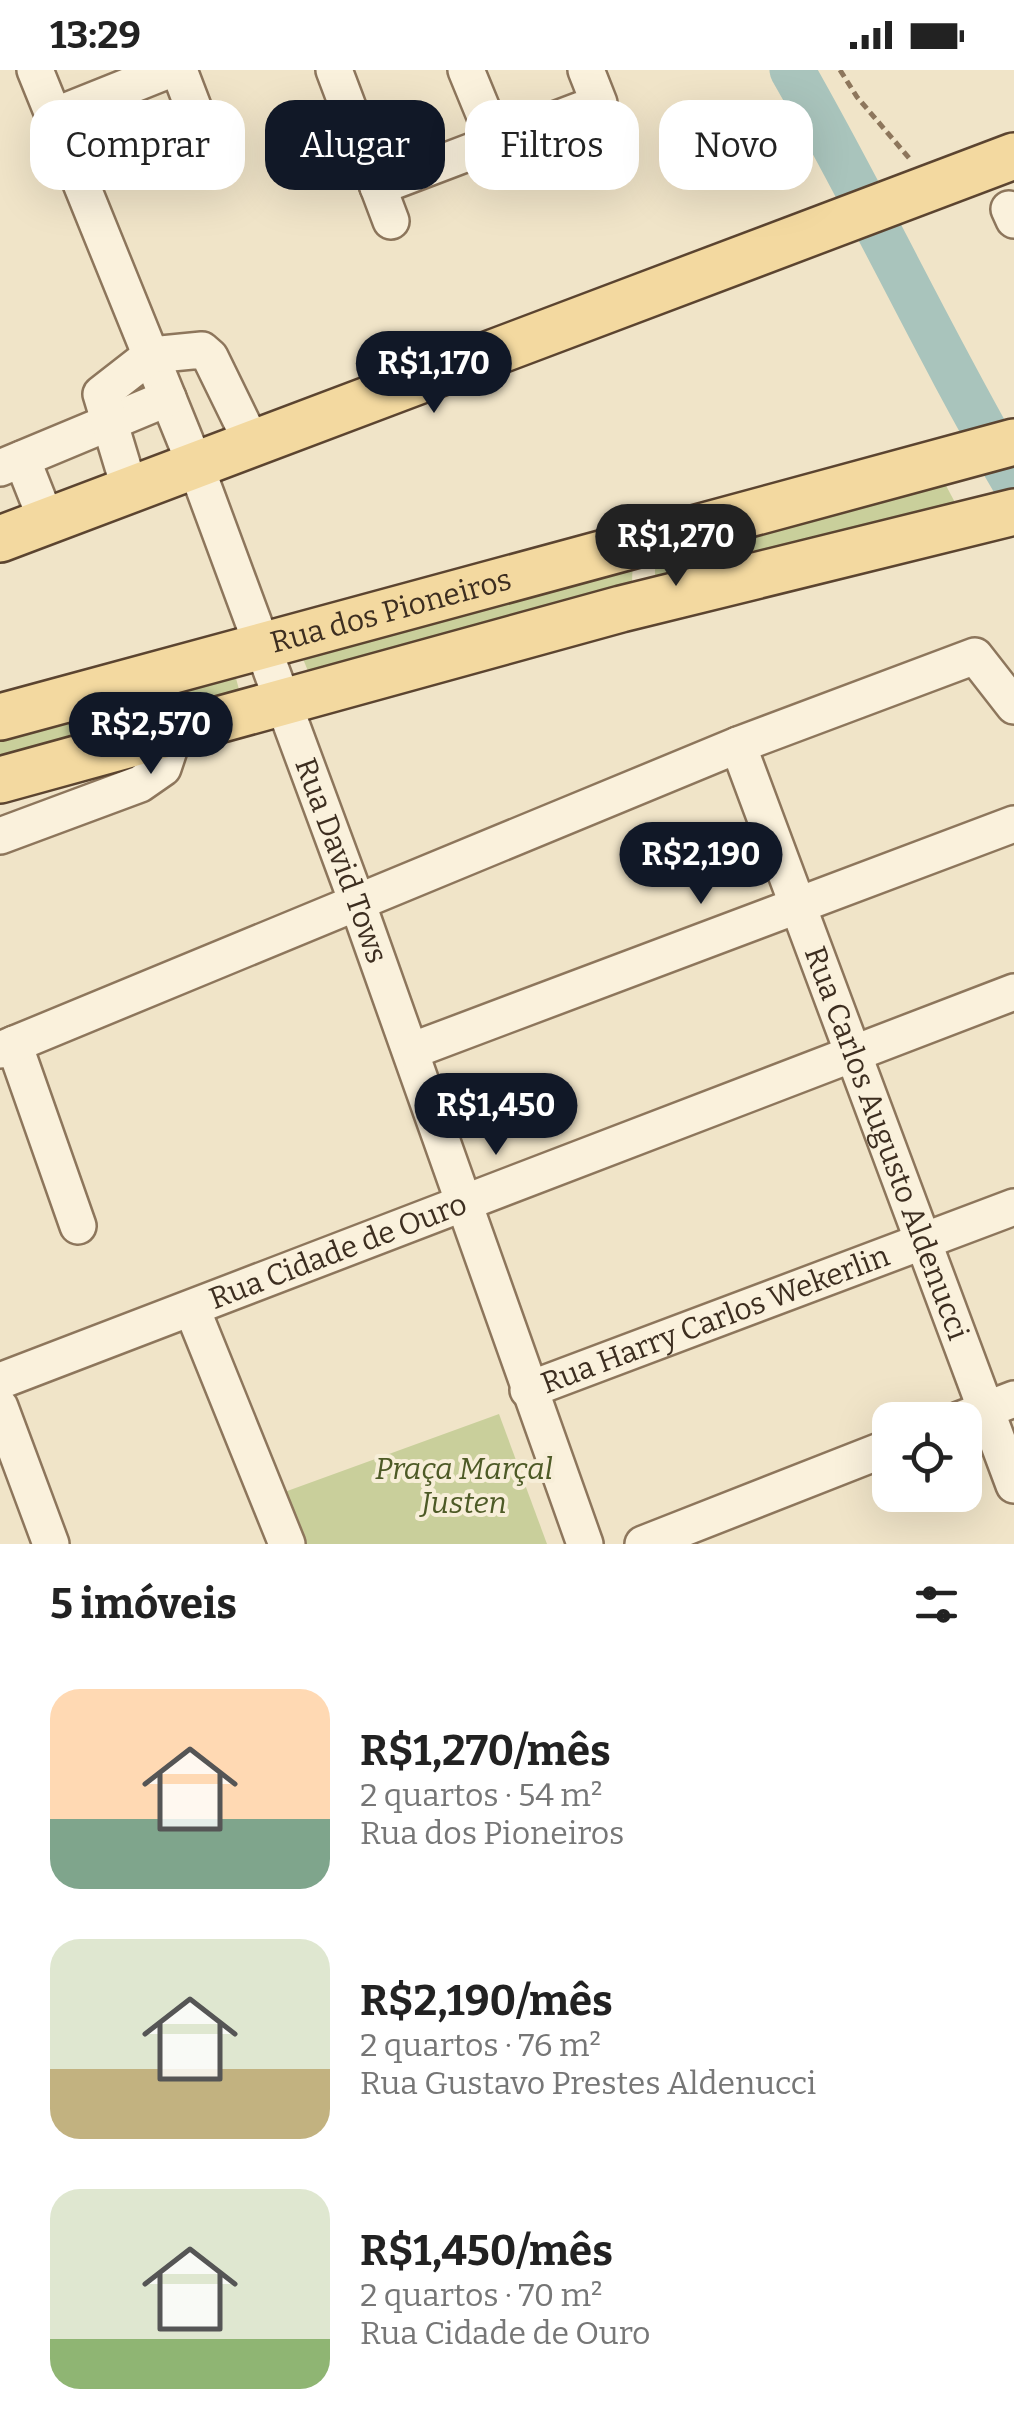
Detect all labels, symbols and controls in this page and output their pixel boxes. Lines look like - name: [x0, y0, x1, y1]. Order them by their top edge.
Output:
- text: 13:29: [50, 12, 141, 58]
- chip: Comprar: [30, 100, 245, 190]
- chip: Alugar: [265, 100, 445, 190]
- chip: Filtros: [465, 100, 639, 190]
- chip: Novo: [659, 100, 813, 190]
- pin: R$1,170: [342, 331, 526, 416]
- text: R$1,170: [378, 344, 490, 382]
- pin: R$1,270: [584, 504, 768, 589]
- text: R$1,270: [617, 517, 735, 555]
- street label: Rua dos Pioneiros: [266, 561, 515, 661]
- pin: R$2,570: [59, 692, 243, 777]
- text: R$2,570: [91, 705, 211, 743]
- street label: Rua David Tows: [287, 753, 395, 968]
- pin: R$2,190: [609, 822, 793, 907]
- text: R$2,190: [641, 835, 761, 873]
- street label: Rua Carlos Augusto Aldenucci: [797, 942, 976, 1345]
- pin: R$1,450: [404, 1073, 588, 1158]
- text: R$1,450: [436, 1086, 556, 1124]
- street label: Rua Cidade de Ouro: [204, 1186, 472, 1317]
- street label: Rua Harry Carlos Wekerlin: [536, 1238, 894, 1401]
- map controls: [872, 1402, 982, 1512]
- button: locate: [872, 1402, 982, 1512]
- park label: Praça Marçal Justen: [375, 1451, 553, 1521]
- icon: filters: [909, 1577, 964, 1632]
- text: 5 imóveis: [50, 1579, 237, 1629]
- text: R$1,270/mês: [360, 1726, 611, 1776]
- icon: home: [130, 1729, 250, 1849]
- text: 2 quartos · 54 m²: [360, 1776, 602, 1814]
- text: Rua dos Pioneiros: [360, 1814, 624, 1852]
- text: R$2,190/mês: [360, 1976, 613, 2026]
- icon: home: [130, 1979, 250, 2099]
- text: 2 quartos · 76 m²: [360, 2026, 601, 2064]
- text: Rua Gustavo Prestes Aldenucci: [360, 2064, 816, 2102]
- text: R$1,450/mês: [360, 2226, 613, 2276]
- icon: home: [130, 2229, 250, 2349]
- text: 2 quartos · 70 m²: [360, 2276, 602, 2314]
- text: Rua Cidade de Ouro: [360, 2314, 651, 2352]

